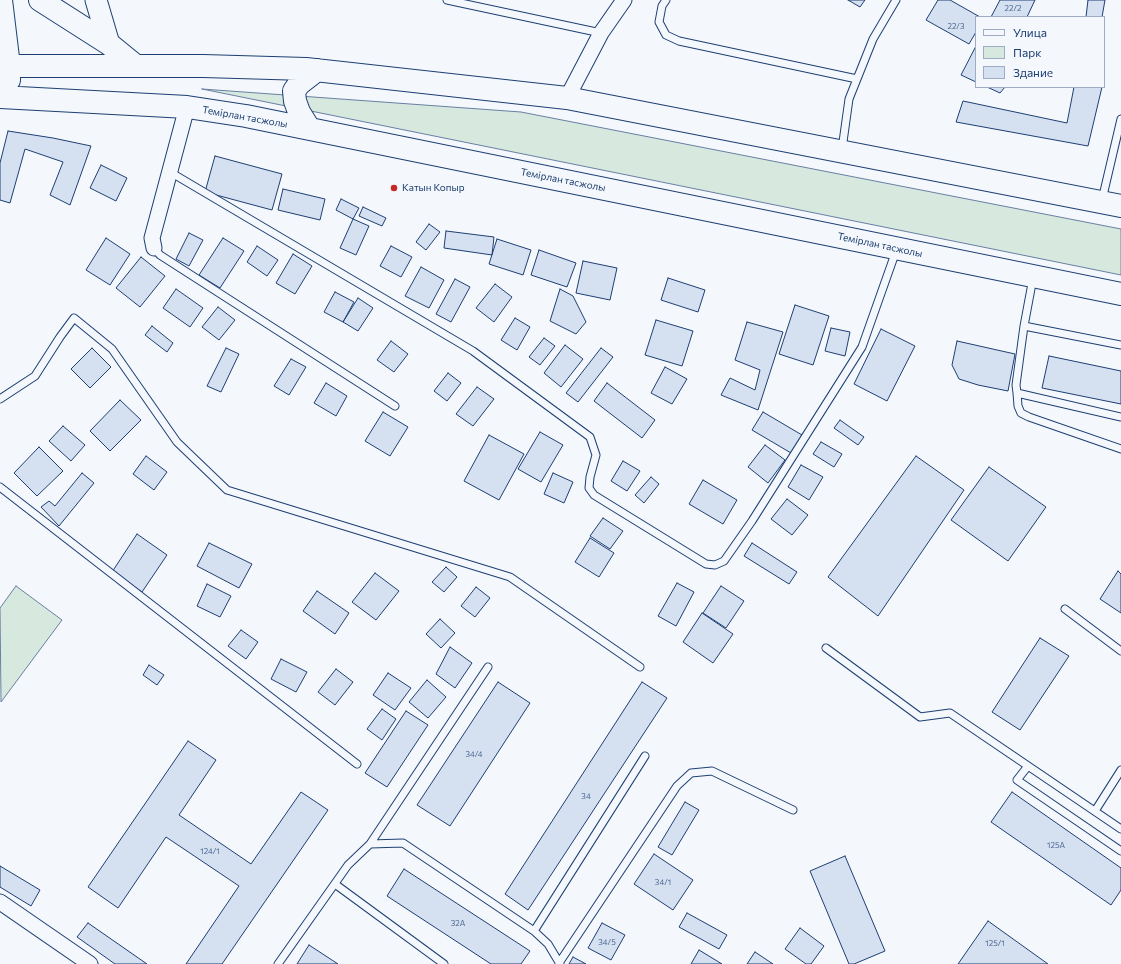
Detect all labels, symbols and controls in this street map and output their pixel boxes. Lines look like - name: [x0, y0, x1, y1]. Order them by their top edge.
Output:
- house number: 22/2: [1005, 3, 1021, 13]
- legend: [975, 16, 1105, 88]
- house number: 22/3: [948, 21, 964, 31]
- text: Улица: [1013, 25, 1047, 39]
- text: Парк: [1013, 45, 1042, 59]
- text: Здание: [1013, 65, 1053, 79]
- street label: Темірлан тасжолы: [201, 104, 289, 130]
- street label: Темірлан тасжолы: [519, 166, 607, 194]
- place label: Катын Копыр: [402, 182, 465, 194]
- marker: Катын Копыр: [389, 183, 399, 193]
- street label: Темірлан тасжолы: [836, 230, 924, 260]
- house number: 34/4: [465, 749, 483, 759]
- house number: 34: [581, 791, 591, 801]
- house number: 125А: [1047, 840, 1065, 850]
- house number: 124/1: [200, 846, 220, 856]
- house number: 34/1: [655, 877, 671, 887]
- house number: 32А: [451, 918, 465, 928]
- house number: 34/5: [598, 937, 616, 947]
- house number: 125/1: [985, 938, 1005, 948]

